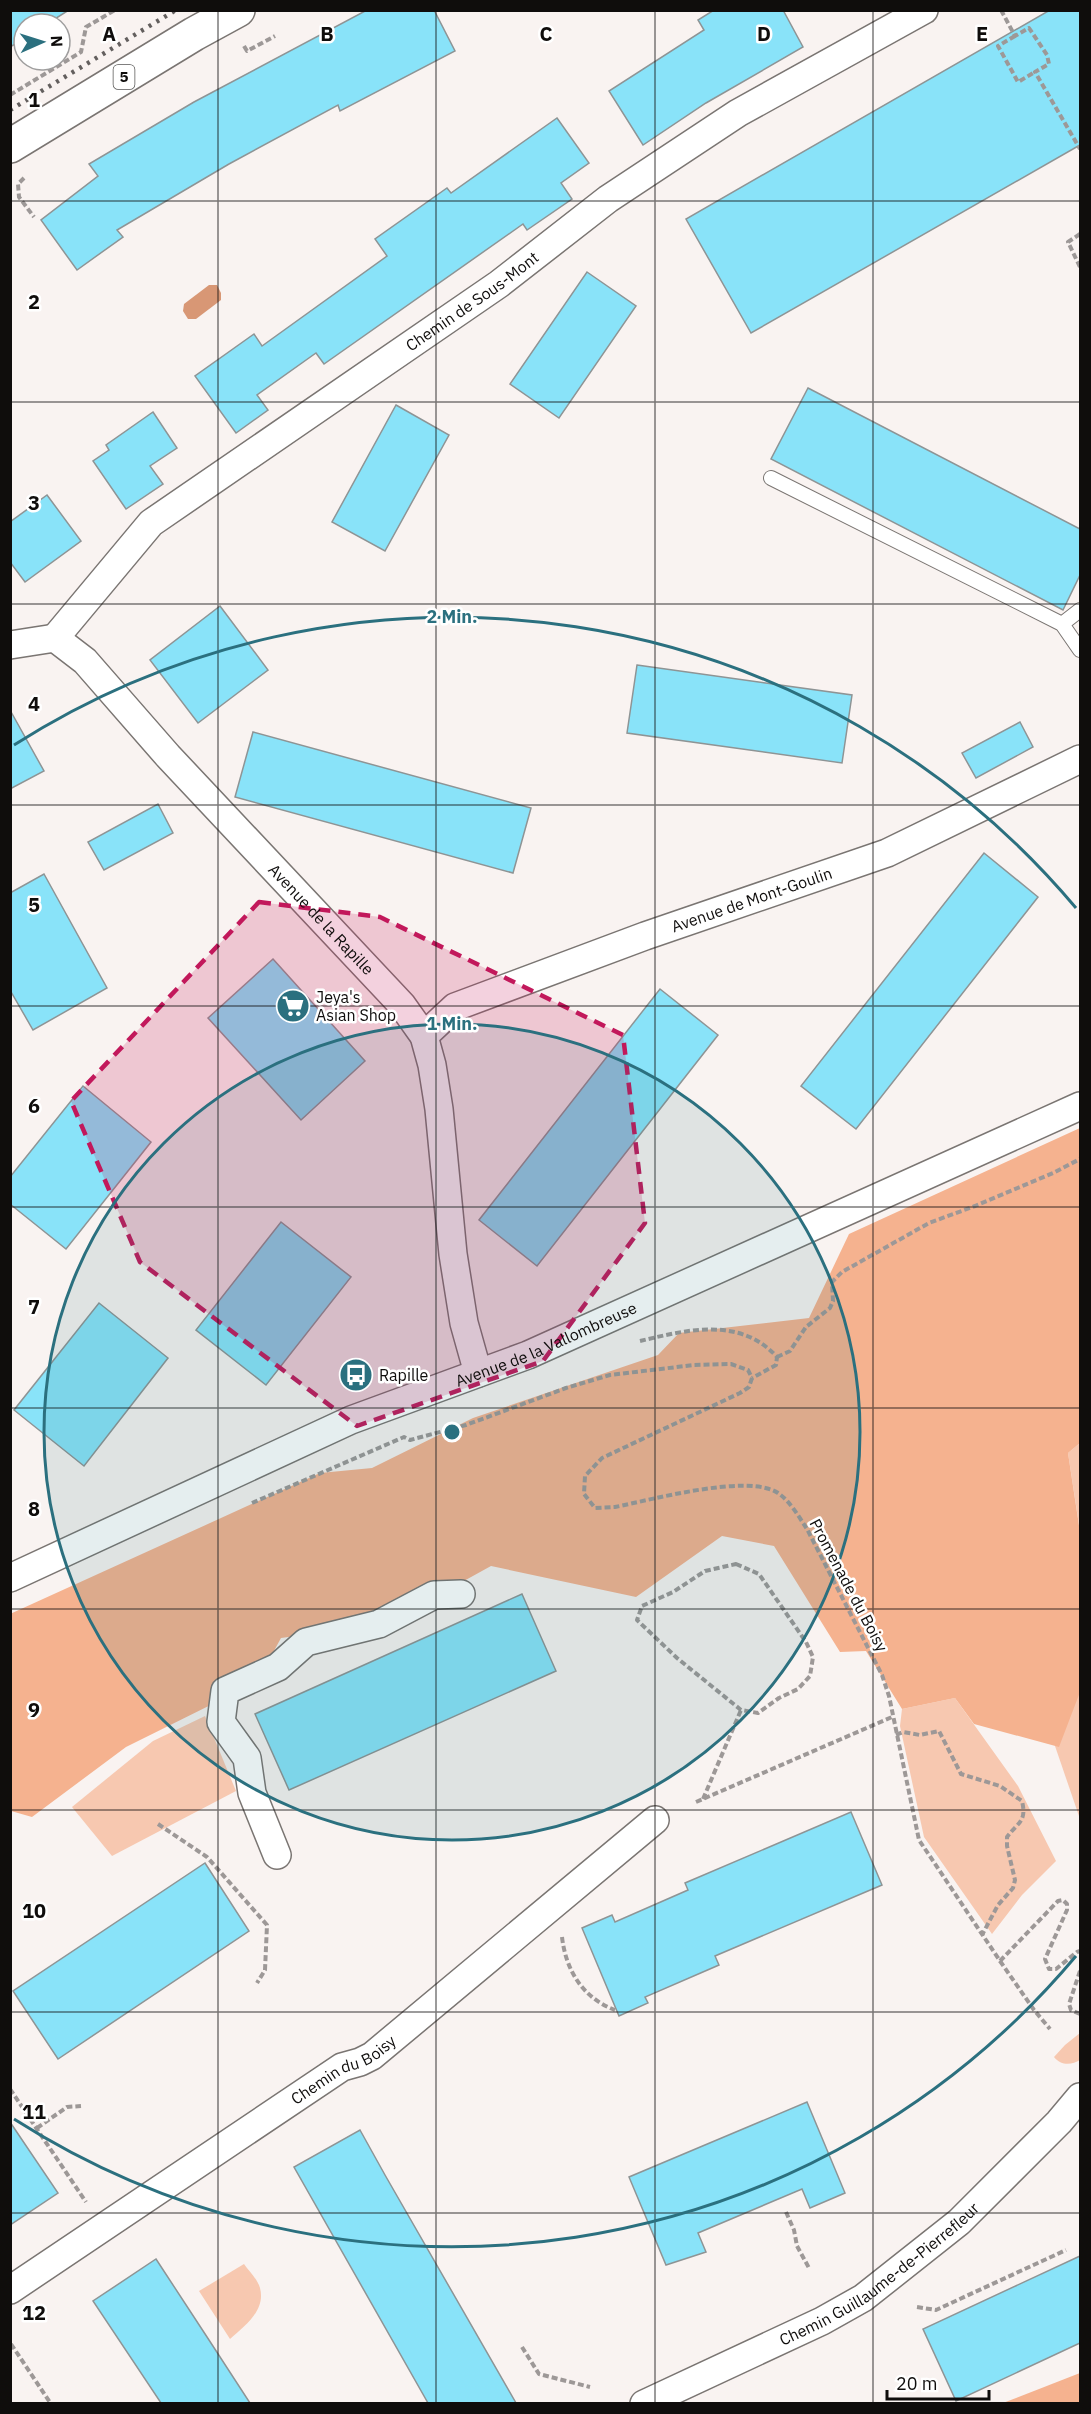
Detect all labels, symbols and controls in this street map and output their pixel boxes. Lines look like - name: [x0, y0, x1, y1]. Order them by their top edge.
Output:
- north arrow: [12, 12, 72, 72]
- text: A: [102, 20, 116, 47]
- text: B: [320, 20, 334, 47]
- text: C: [539, 20, 553, 47]
- text: D: [757, 20, 771, 47]
- text: E: [976, 20, 988, 47]
- text: N: [47, 35, 67, 48]
- road number: 5: [114, 65, 134, 89]
- text: 1: [28, 86, 40, 113]
- street label: Chemin de Sous-Mont: [402, 247, 542, 355]
- text: 2: [28, 288, 40, 315]
- text: 3: [28, 489, 40, 516]
- text: 2 Min.: [426, 605, 478, 628]
- text: 4: [28, 690, 40, 717]
- street label: Avenue de la Rapille: [264, 860, 379, 979]
- street label: Avenue de Mont-Goulin: [669, 863, 835, 936]
- text: 5: [28, 891, 40, 918]
- place label: Jeya's Asian Shop: [316, 987, 396, 1025]
- supermarket icon: Jeya's Asian Shop: [275, 988, 311, 1024]
- text: 1 Min.: [426, 1012, 478, 1035]
- text: 6: [28, 1092, 40, 1119]
- text: 7: [28, 1293, 40, 1320]
- street label: Avenue de la Vallombreuse: [452, 1297, 640, 1391]
- bus stop icon: Rapille: [338, 1357, 374, 1393]
- place label: Rapille: [379, 1365, 429, 1385]
- centre of rings: [442, 1422, 462, 1442]
- text: 8: [28, 1495, 40, 1522]
- street label: Promenade du Boisy: [806, 1515, 892, 1655]
- text: 9: [28, 1696, 40, 1723]
- text: 10: [22, 1897, 46, 1924]
- street label: Chemin du Boisy: [287, 2030, 400, 2109]
- text: 11: [22, 2098, 46, 2125]
- street label: Chemin Guillaume-de-Pierrefleur: [776, 2198, 983, 2350]
- text: 12: [22, 2299, 46, 2326]
- scale bar: [887, 2363, 989, 2401]
- text: 20 m: [896, 2372, 938, 2395]

